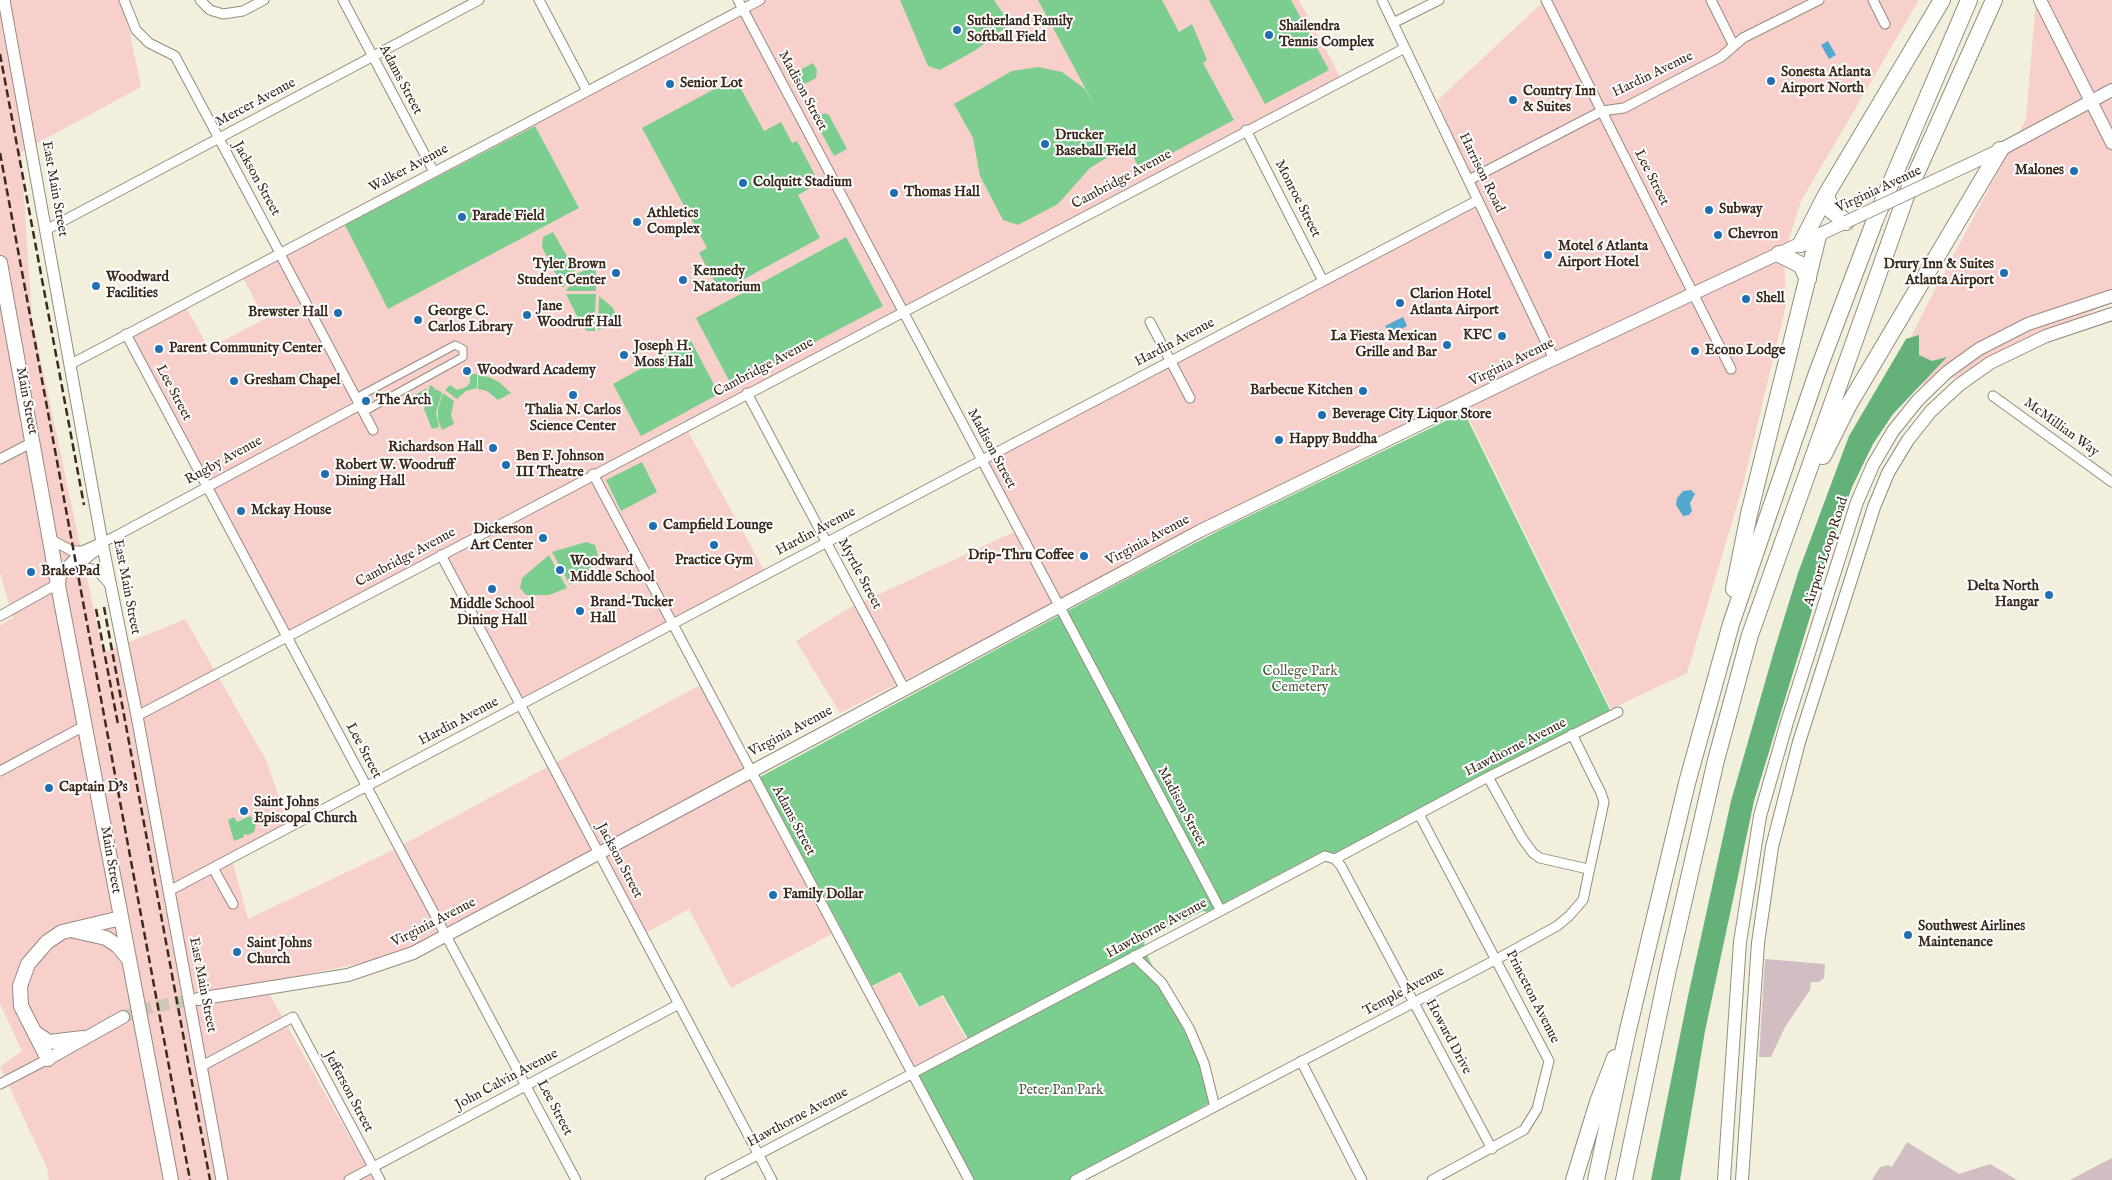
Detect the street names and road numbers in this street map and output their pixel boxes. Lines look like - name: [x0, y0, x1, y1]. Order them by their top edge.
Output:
- street label: Adams Street: [375, 42, 425, 118]
- street label: Madison Street: [774, 48, 830, 134]
- street label: Hardin Avenue: [1610, 48, 1696, 102]
- street label: Mercer Avenue: [213, 75, 299, 131]
- street label: Harrison Road: [1454, 130, 1508, 216]
- street label: Jackson Street: [229, 139, 283, 219]
- street label: East Main Street: [37, 140, 71, 238]
- street label: Walker Avenue: [367, 141, 451, 197]
- street label: Cambridge Avenue: [1069, 147, 1175, 213]
- street label: Lee Street: [1630, 147, 1672, 209]
- street label: Monroe Street: [1270, 157, 1324, 241]
- street label: Virginia Avenue: [1834, 163, 1924, 217]
- street label: Hardin Avenue: [1132, 315, 1218, 371]
- street label: Cambridge Avenue: [711, 335, 817, 401]
- street label: Virginia Avenue: [1467, 335, 1557, 391]
- street label: Lee Street: [151, 362, 195, 424]
- street label: Main Street: [11, 366, 41, 436]
- street label: McMillian Way: [2020, 395, 2102, 461]
- street label: Madison Street: [963, 406, 1019, 492]
- street label: Rugby Avenue: [183, 433, 265, 489]
- street label: Airport Loop Road: [1801, 495, 1853, 609]
- street label: Hardin Avenue: [773, 504, 859, 560]
- street label: Virginia Avenue: [1103, 512, 1193, 570]
- street label: Cambridge Avenue: [353, 525, 459, 591]
- street label: Myrtle Street: [833, 536, 885, 612]
- street label: East Main Street: [109, 538, 143, 636]
- street label: Hardin Avenue: [416, 694, 502, 750]
- street label: Virginia Avenue: [746, 703, 836, 761]
- street label: Hawthorne Avenue: [1462, 715, 1570, 781]
- street label: Lee Street: [341, 720, 385, 782]
- street label: Madison Street: [1153, 764, 1209, 850]
- street label: Adams Street: [768, 783, 818, 859]
- street label: Jackson Street: [592, 821, 646, 901]
- street label: Main Street: [96, 825, 124, 895]
- street label: Virginia Avenue: [389, 895, 479, 951]
- street label: Hawthorne Avenue: [1104, 895, 1210, 963]
- street label: East Main Street: [185, 936, 219, 1034]
- street label: Princeton Avenue: [1501, 948, 1563, 1046]
- street label: Temple Avenue: [1360, 964, 1448, 1020]
- street label: Howard Drive: [1421, 997, 1475, 1077]
- street label: John Calvin Avenue: [453, 1046, 561, 1114]
- street label: Jefferson Street: [320, 1049, 376, 1135]
- street label: Lee Street: [532, 1077, 576, 1139]
- street label: Hawthorne Avenue: [745, 1084, 851, 1152]

